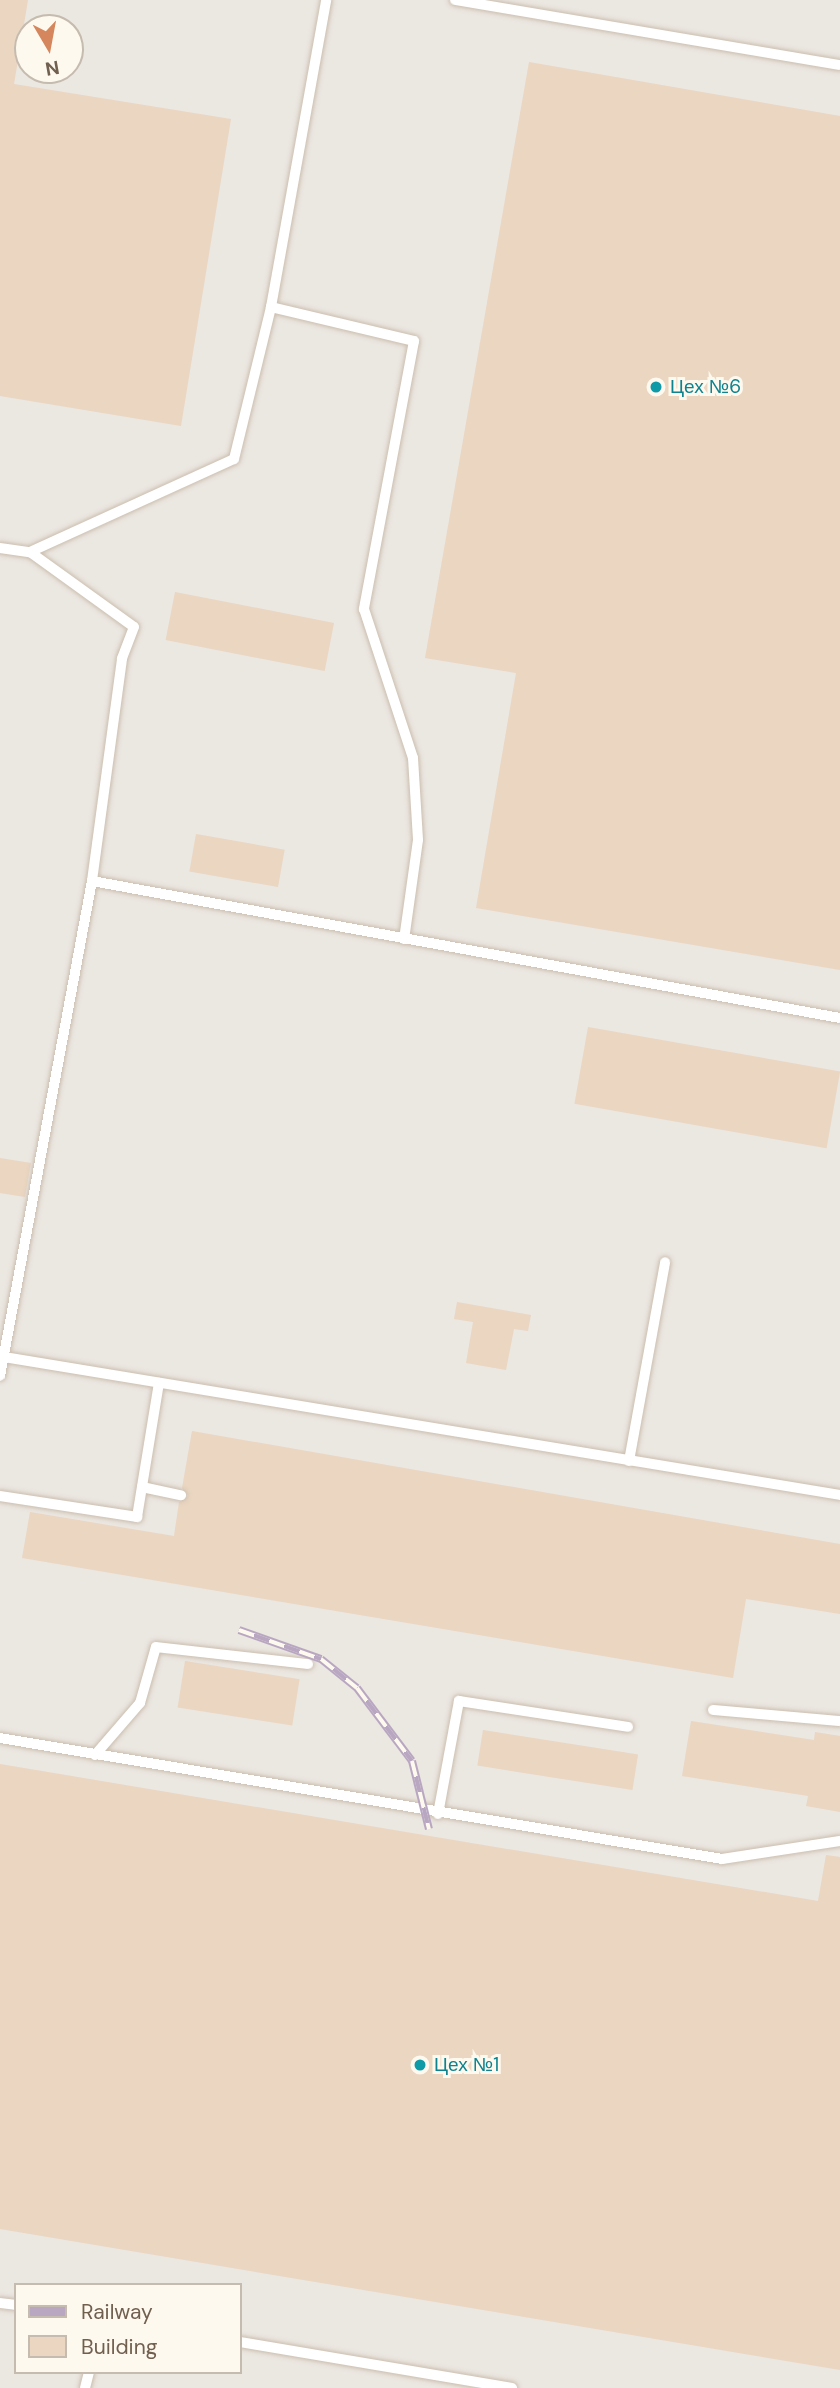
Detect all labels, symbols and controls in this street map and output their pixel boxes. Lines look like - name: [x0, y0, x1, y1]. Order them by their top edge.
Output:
- north arrow: [14, 14, 84, 84]
- text: N: [43, 55, 61, 82]
- place label: Цех №6: [670, 376, 741, 398]
- marker: Цех №6: [648, 379, 664, 395]
- place label: Цех №1: [434, 2054, 499, 2076]
- marker: Цех №1: [412, 2057, 428, 2073]
- legend: [14, 2283, 242, 2374]
- text: Railway: [81, 2298, 153, 2326]
- text: Building: [81, 2333, 157, 2361]

